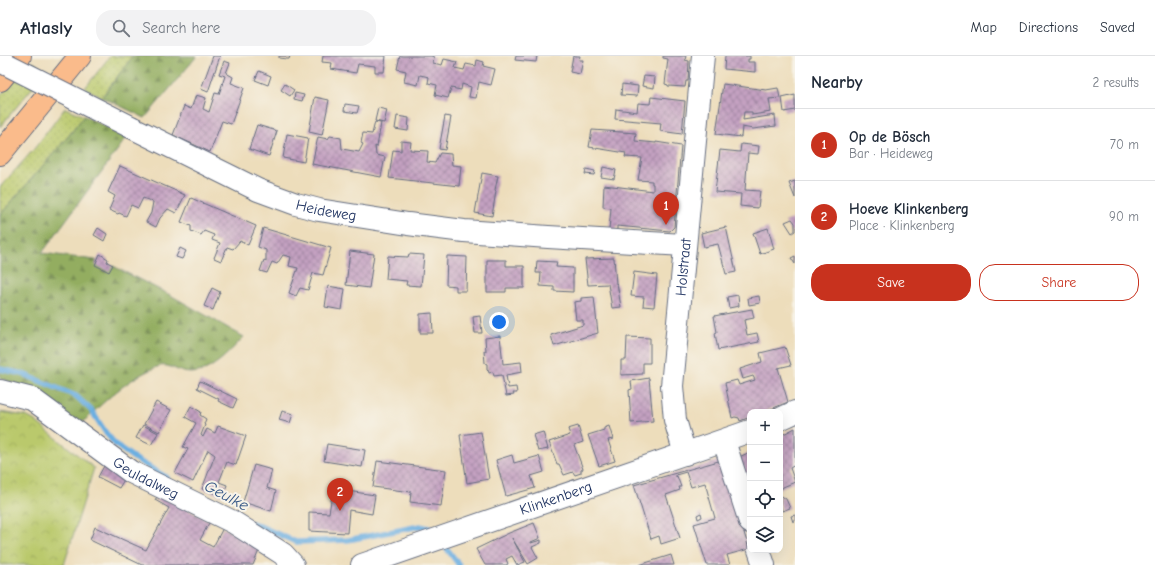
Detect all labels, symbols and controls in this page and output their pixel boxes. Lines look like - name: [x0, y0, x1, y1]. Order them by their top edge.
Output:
- search box: [96, 10, 376, 46]
- text: Atlasly: [20, 17, 72, 39]
- icon: search: [110, 17, 132, 39]
- text: Search here: [142, 19, 220, 37]
- text: Map: [970, 19, 997, 36]
- text: Directions: [1019, 19, 1078, 36]
- text: Saved: [1100, 19, 1135, 36]
- text: Nearby: [811, 73, 862, 92]
- text: 2 results: [1092, 75, 1139, 90]
- text: Op de Bösch: [849, 128, 931, 146]
- text: 1: [821, 137, 827, 152]
- text: 70 m: [1110, 137, 1139, 152]
- text: Bar · Heideweg: [849, 146, 933, 161]
- pin: 1: [653, 192, 679, 225]
- street label: Heideweg: [294, 195, 358, 225]
- text: Hoeve Klinkenberg: [849, 200, 969, 218]
- text: 2: [821, 209, 827, 224]
- text: 90 m: [1109, 209, 1139, 224]
- text: Place · Klinkenberg: [849, 218, 955, 233]
- street label: Holstraat: [671, 237, 695, 297]
- button: Save: [811, 264, 971, 301]
- button: Share: [979, 264, 1139, 301]
- your location: [489, 312, 509, 332]
- map controls: [747, 409, 783, 553]
- button: +: [747, 409, 783, 445]
- button: −: [747, 445, 783, 481]
- street label: Geuldalweg: [109, 453, 182, 503]
- water label: Geulke: [201, 477, 252, 515]
- street label: Klinkenberg: [517, 477, 594, 519]
- pin: 2: [327, 478, 353, 511]
- button: locate: [747, 481, 783, 517]
- button: layers: [747, 517, 783, 553]

